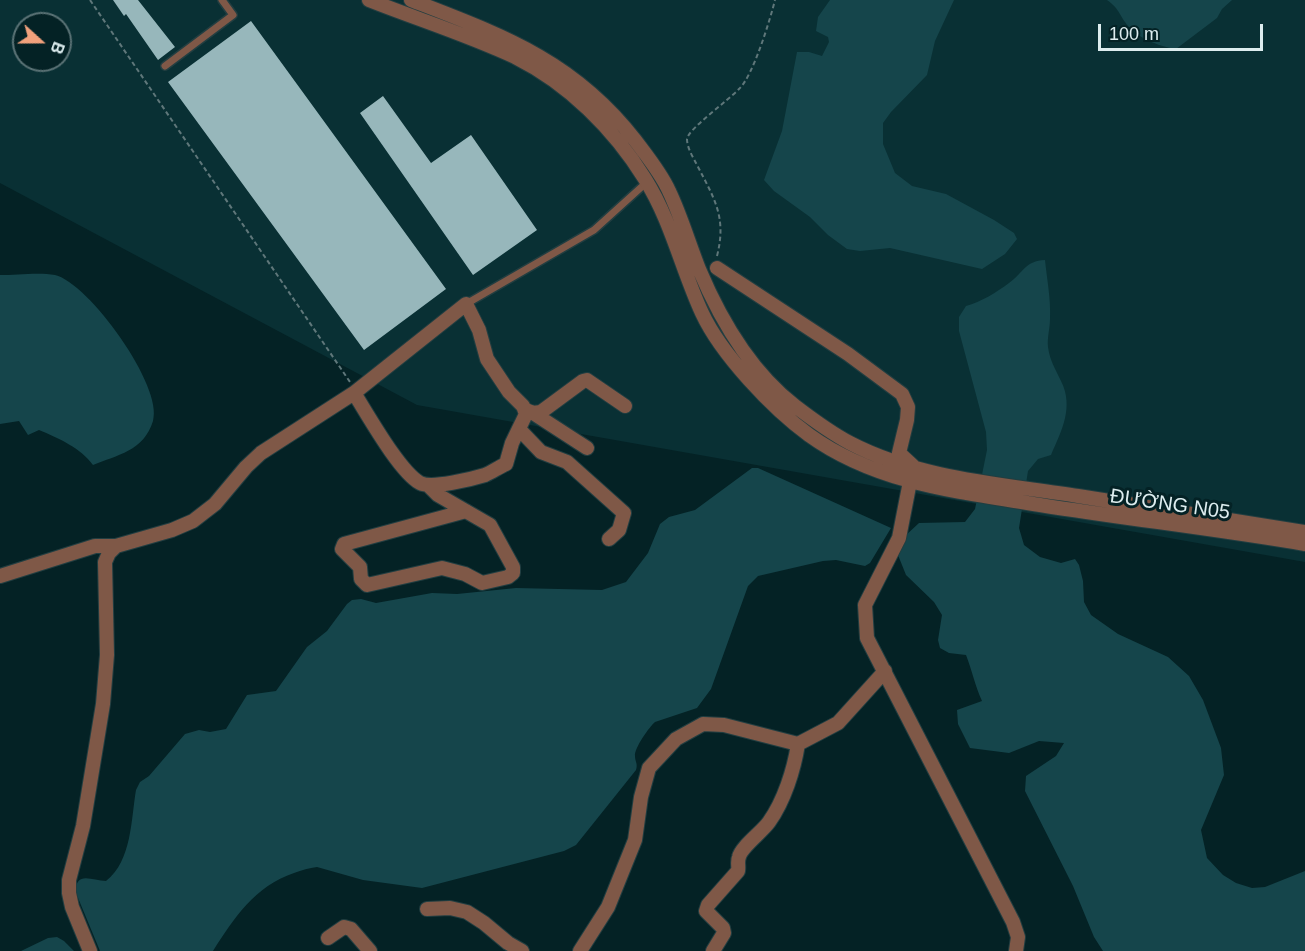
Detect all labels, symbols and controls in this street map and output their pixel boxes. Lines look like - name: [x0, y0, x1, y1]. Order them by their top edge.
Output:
- north arrow: [12, 12, 72, 72]
- scale bar: [1101, 12, 1266, 50]
- text: 100 m: [1109, 24, 1159, 44]
- text: B: [47, 39, 67, 56]
- street label: ĐƯỜNG N05: [1108, 485, 1232, 525]

